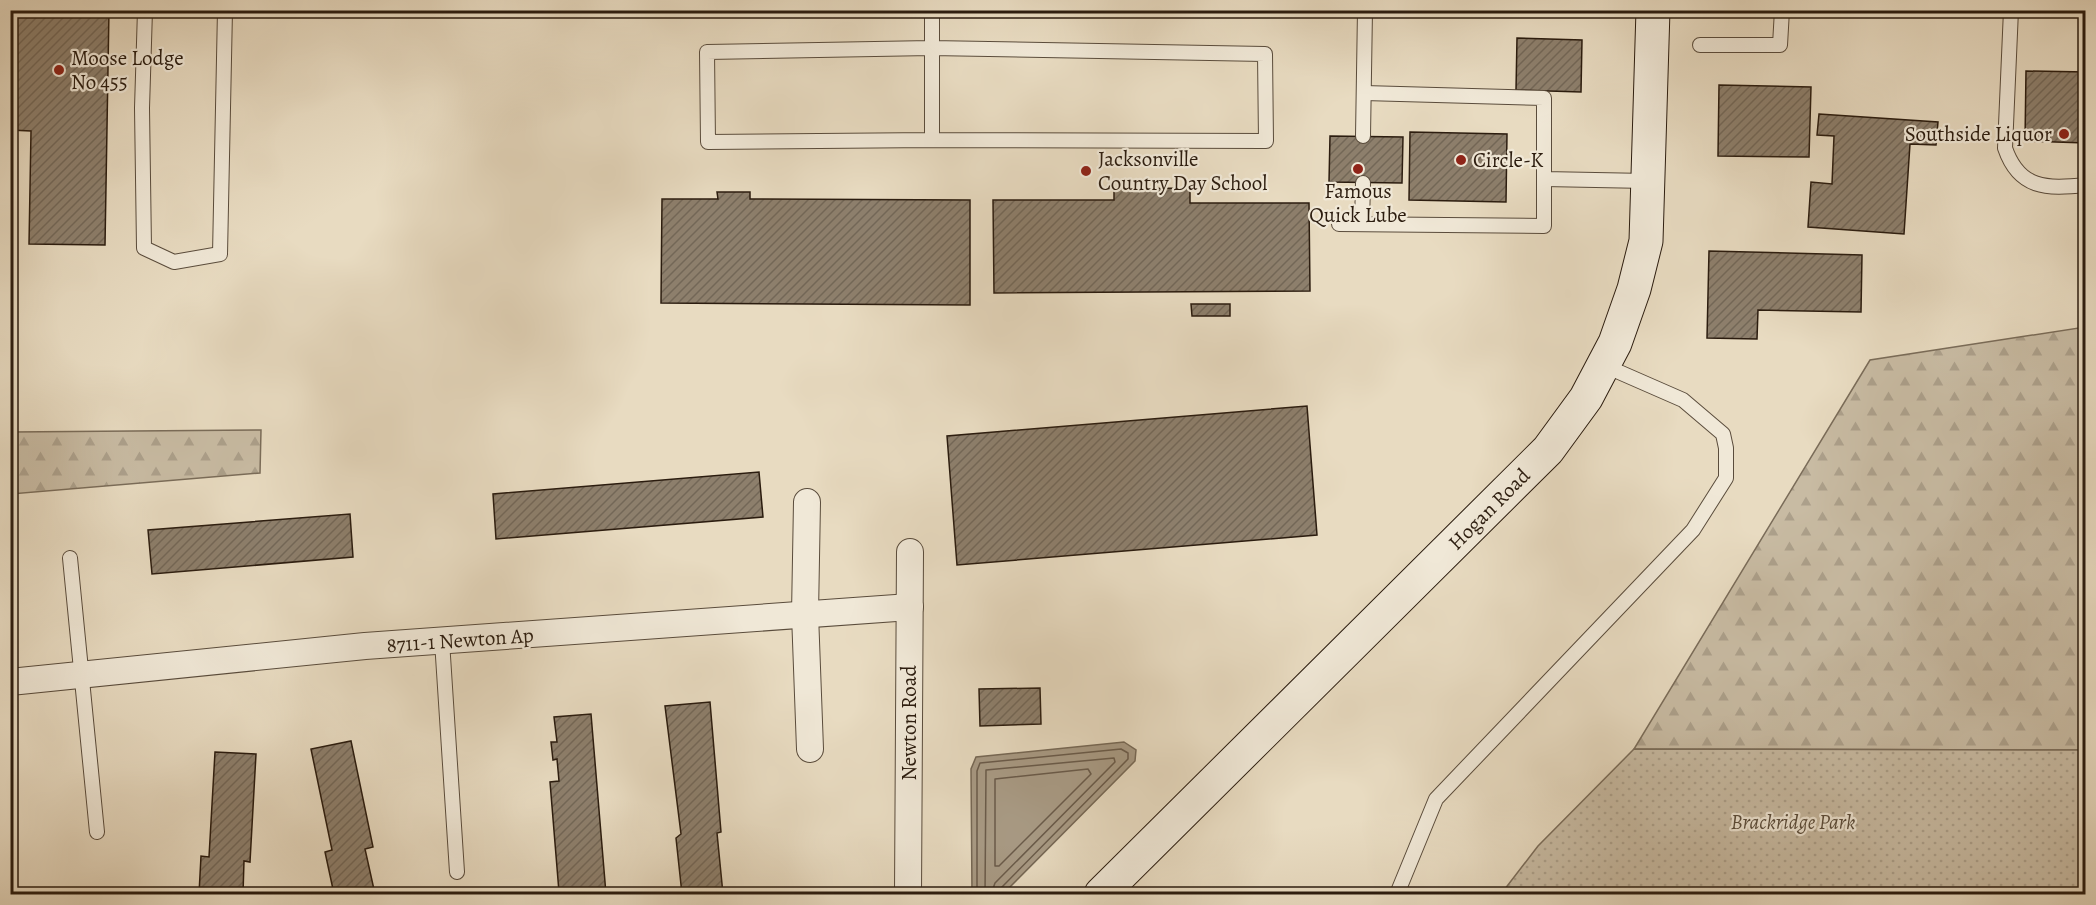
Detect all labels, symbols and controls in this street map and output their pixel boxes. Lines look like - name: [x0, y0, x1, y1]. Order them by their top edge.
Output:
- place label: Moose Lodge No 455: [71, 44, 184, 96]
- marker: Moose Lodge No 455: [52, 63, 66, 77]
- place label: Southside Liquor: [1905, 120, 2052, 148]
- marker: Southside Liquor: [2057, 127, 2071, 141]
- place label: Jacksonville Country Day School: [1098, 145, 1267, 197]
- place label: Circle-K: [1473, 146, 1543, 174]
- marker: Circle-K: [1454, 153, 1468, 167]
- marker: Famous Quick Lube: [1351, 162, 1365, 176]
- marker: Jacksonville Country Day School: [1079, 164, 1093, 178]
- place label: Famous Quick Lube: [1309, 177, 1407, 229]
- street label: Hogan Road: [1442, 461, 1537, 556]
- street label: 8711-1 Newton Ap: [385, 621, 535, 659]
- street label: Newton Road: [895, 664, 923, 781]
- park label: Brackridge Park: [1731, 808, 1855, 836]

